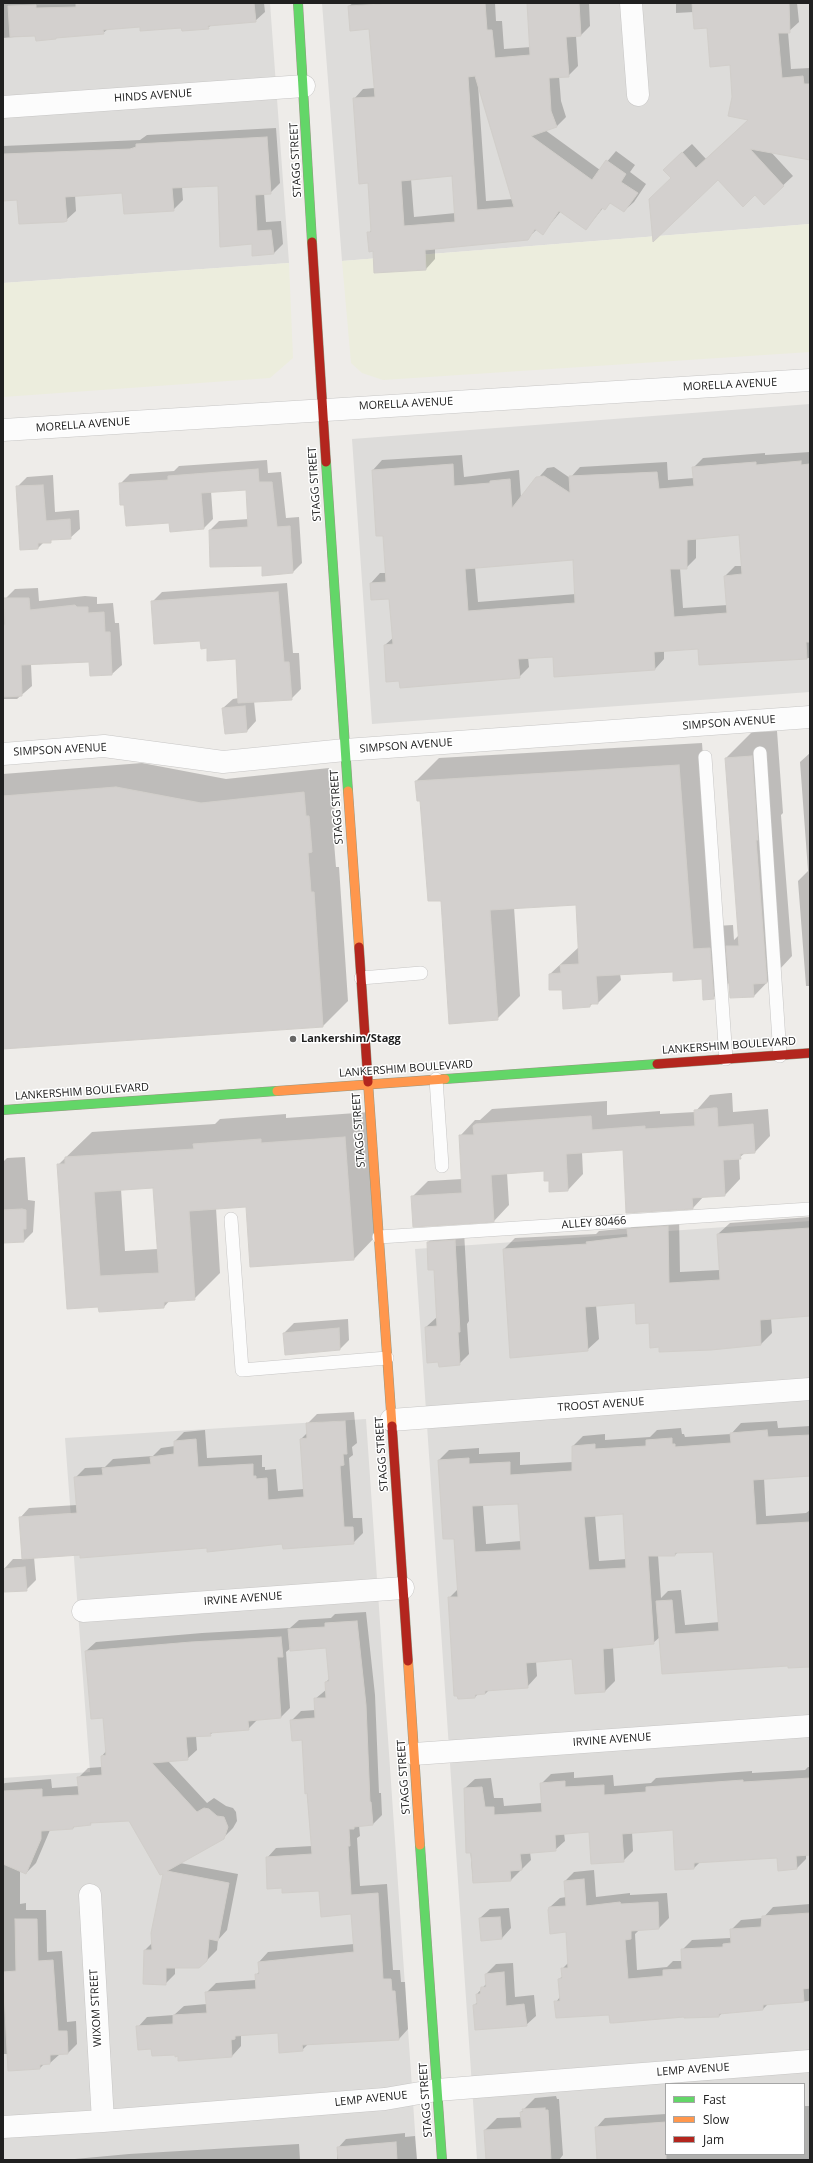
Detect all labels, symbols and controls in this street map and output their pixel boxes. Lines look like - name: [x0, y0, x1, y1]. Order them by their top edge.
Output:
- street label: HINDS AVENUE: [113, 87, 193, 105]
- street label: STAGG STREET: [287, 122, 305, 198]
- street label: MORELLA AVENUE: [682, 376, 778, 394]
- street label: MORELLA AVENUE: [358, 395, 454, 413]
- street label: MORELLA AVENUE: [35, 415, 131, 435]
- street label: STAGG STREET: [306, 446, 324, 522]
- street label: SIMPSON AVENUE: [682, 713, 776, 733]
- street label: SIMPSON AVENUE: [359, 736, 453, 756]
- street label: SIMPSON AVENUE: [13, 741, 107, 759]
- street label: STAGG STREET: [328, 769, 346, 845]
- place label: Lankershim/Stagg: [301, 1032, 401, 1046]
- marker: Lankershim/Stagg: [288, 1034, 298, 1044]
- street label: LANKERSHIM BOULEVARD: [662, 1035, 796, 1057]
- street label: LANKERSHIM BOULEVARD: [339, 1058, 473, 1080]
- street label: LANKERSHIM BOULEVARD: [15, 1081, 149, 1103]
- street label: STAGG STREET: [350, 1092, 368, 1168]
- street label: ALLEY 80466: [561, 1214, 627, 1232]
- street label: TROOST AVENUE: [557, 1395, 645, 1415]
- street label: STAGG STREET: [373, 1416, 391, 1492]
- street label: IRVINE AVENUE: [203, 1590, 283, 1608]
- street label: IRVINE AVENUE: [572, 1731, 652, 1749]
- street label: STAGG STREET: [395, 1739, 413, 1815]
- street label: WIXOM STREET: [87, 1969, 105, 2047]
- street label: LEMP AVENUE: [656, 2061, 730, 2079]
- street label: STAGG STREET: [417, 2062, 435, 2138]
- legend: [665, 2083, 805, 2155]
- street label: LEMP AVENUE: [334, 2089, 408, 2109]
- text: Fast: [703, 2091, 726, 2108]
- text: Slow: [703, 2111, 729, 2128]
- text: Jam: [703, 2131, 724, 2148]

